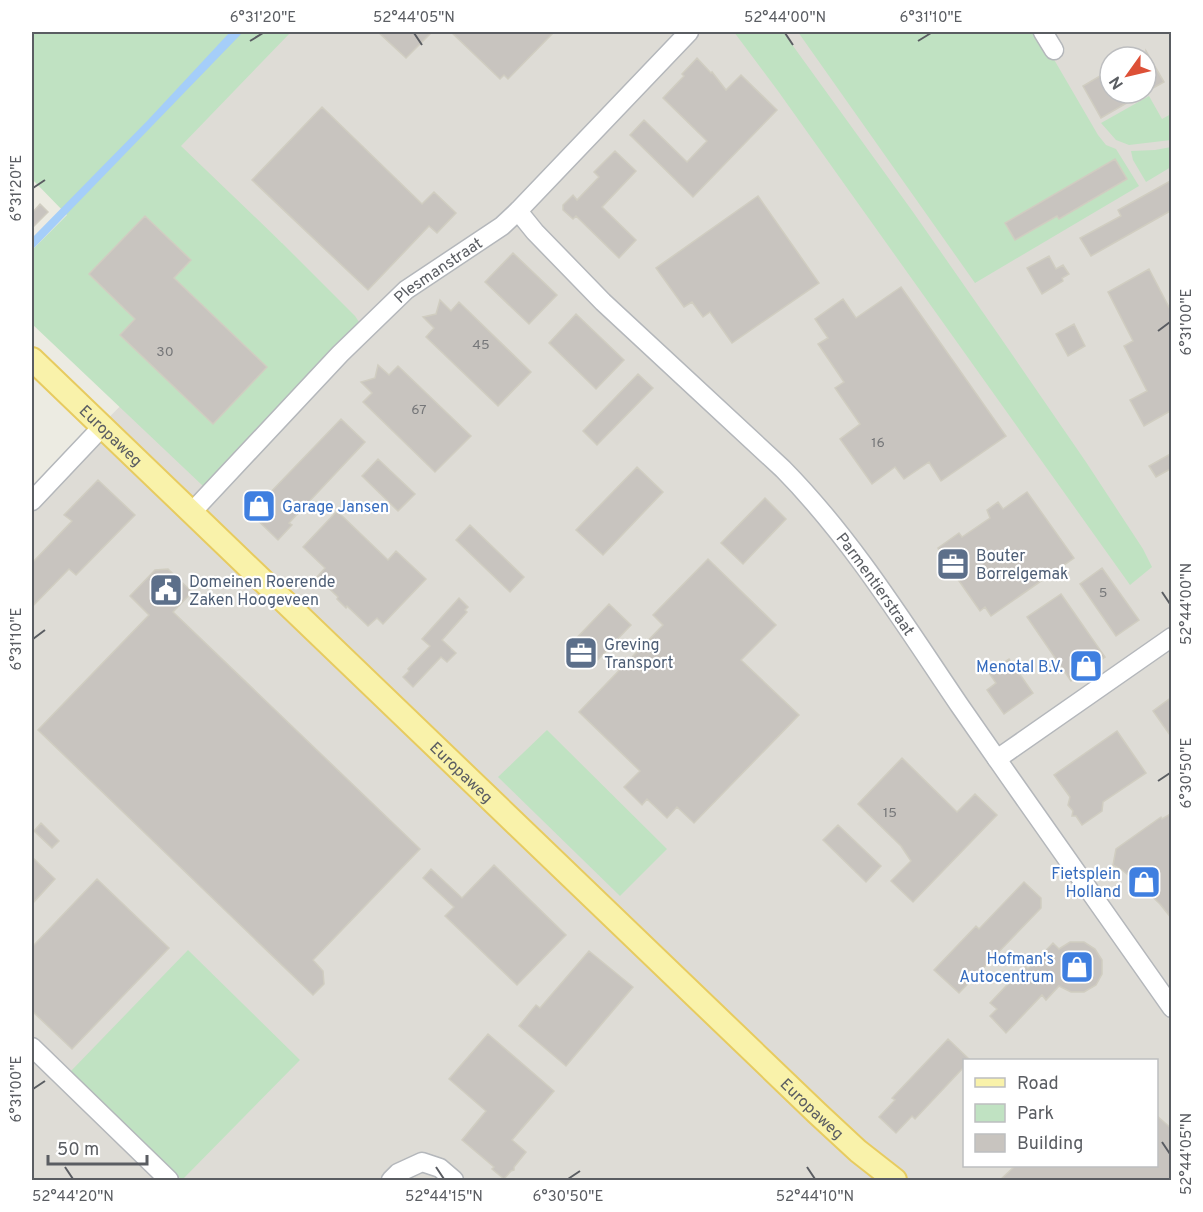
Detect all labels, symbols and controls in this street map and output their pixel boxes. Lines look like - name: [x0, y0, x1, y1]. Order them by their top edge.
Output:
- text: 6°31'20"E: [230, 9, 296, 28]
- text: 52°44'05"N: [373, 9, 455, 28]
- text: 52°44'00"N: [744, 9, 826, 28]
- text: 6°31'10"E: [899, 9, 963, 28]
- north arrow: [1098, 45, 1158, 105]
- text: N: [1106, 72, 1129, 93]
- text: 6°31'20"E: [8, 155, 27, 221]
- street label: Plesmanstraat: [390, 234, 487, 308]
- text: 6°31'00"E: [1178, 288, 1197, 356]
- house number: 45: [472, 337, 490, 354]
- house number: 30: [156, 344, 174, 361]
- street label: Europaweg: [74, 402, 146, 472]
- house number: 67: [411, 402, 427, 419]
- house number: 16: [871, 435, 885, 452]
- shop icon: Garage Jansen: [241, 488, 277, 524]
- place label: Garage Jansen: [282, 498, 389, 518]
- street label: Parmentierstraat: [831, 529, 918, 640]
- office icon: Bouter Borrelgemak: [935, 546, 971, 582]
- place label: Bouter Borrelgemak: [976, 547, 1069, 585]
- text: 52°44'00"N: [1178, 563, 1197, 645]
- public building icon: Domeinen Roerende Zaken Hoogeveen: [148, 572, 184, 608]
- place label: Domeinen Roerende Zaken Hoogeveen: [189, 573, 335, 611]
- house number: 5: [1099, 585, 1107, 602]
- text: 6°31'10"E: [8, 607, 27, 671]
- office icon: Greving Transport: [563, 635, 599, 671]
- place label: Greving Transport: [604, 636, 674, 674]
- shop icon: Menotal B.V.: [1068, 648, 1104, 684]
- place label: Menotal B.V.: [976, 658, 1063, 678]
- street label: Europaweg: [425, 738, 496, 808]
- text: 6°30'50"E: [1178, 738, 1197, 808]
- house number: 15: [883, 805, 897, 822]
- shop icon: Fietsplein Holland: [1126, 864, 1162, 900]
- place label: Fietsplein Holland: [1051, 865, 1121, 903]
- shop icon: Hofman's Autocentrum: [1059, 949, 1095, 985]
- place label: Hofman's Autocentrum: [959, 950, 1054, 988]
- text: 6°31'00"E: [8, 1055, 27, 1123]
- legend: [963, 1059, 1158, 1167]
- text: Road: [1017, 1073, 1059, 1096]
- street label: Europaweg: [775, 1075, 847, 1145]
- text: Park: [1017, 1103, 1054, 1126]
- text: 52°44'05"N: [1178, 1113, 1197, 1195]
- scale bar: [48, 1128, 147, 1166]
- text: Building: [1017, 1133, 1083, 1156]
- text: 50 m: [57, 1139, 99, 1162]
- text: 52°44'20"N: [32, 1188, 114, 1207]
- text: 52°44'15"N: [405, 1188, 483, 1207]
- text: 6°30'50"E: [533, 1188, 603, 1207]
- text: 52°44'10"N: [776, 1188, 854, 1207]

